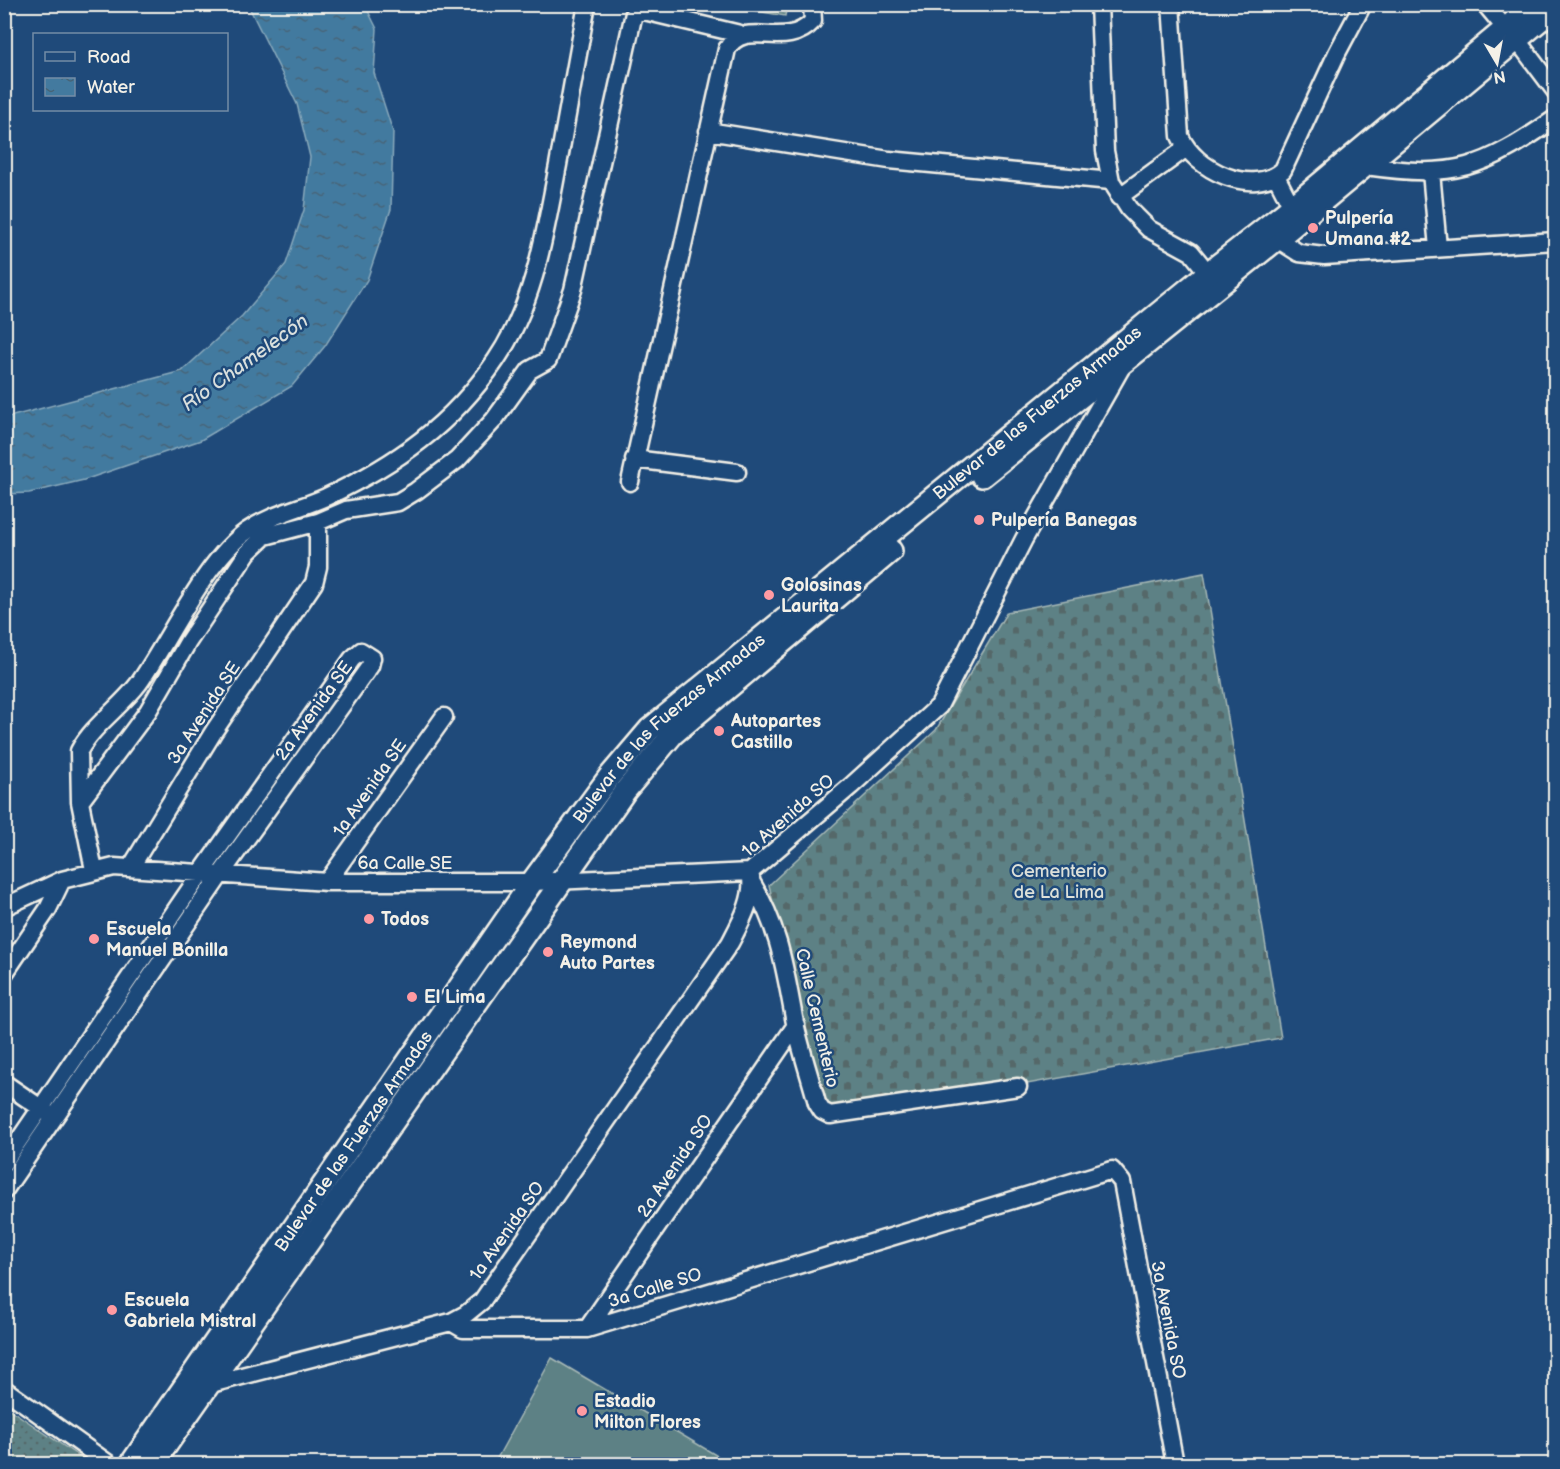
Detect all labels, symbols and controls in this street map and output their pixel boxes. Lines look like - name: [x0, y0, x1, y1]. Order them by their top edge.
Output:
- legend: [33, 33, 228, 111]
- north arrow: [1467, 33, 1527, 93]
- text: Road: [87, 47, 131, 68]
- text: N: [1492, 66, 1507, 87]
- text: Water: [87, 77, 135, 98]
- place label: Pulpería Umana #2: [1325, 208, 1411, 250]
- marker: Pulpería Umana #2: [1306, 221, 1320, 235]
- water label: Río Chamelecón: [177, 309, 313, 417]
- street label: Bulevar de las Fuerzas Armadas: [929, 321, 1146, 504]
- place label: Pulpería Banegas: [991, 510, 1137, 531]
- marker: Pulpería Banegas: [972, 513, 986, 527]
- place label: Golosinas Laurita: [781, 575, 862, 617]
- marker: Golosinas Laurita: [762, 588, 776, 602]
- street label: Bulevar de las Fuerzas Armadas: [568, 629, 769, 827]
- street label: 2a Avenida SE: [271, 657, 357, 765]
- street label: 3a Avenida SE: [163, 658, 245, 768]
- place label: Autopartes Castillo: [730, 711, 821, 753]
- marker: Autopartes Castillo: [712, 724, 726, 738]
- street label: 1a Avenida SE: [329, 735, 411, 841]
- street label: 1a Avenida SO: [737, 770, 839, 862]
- street label: 6a Calle SE: [358, 853, 453, 874]
- park label: Cementerio de La Lima: [1011, 861, 1107, 903]
- place label: Todos: [381, 909, 429, 930]
- marker: Todos: [362, 912, 376, 926]
- place label: Escuela Manuel Bonilla: [106, 919, 228, 961]
- marker: Escuela Manuel Bonilla: [87, 932, 101, 946]
- place label: Reymond Auto Partes: [559, 932, 655, 974]
- marker: Reymond Auto Partes: [541, 945, 555, 959]
- street label: Calle Cementerio: [791, 946, 843, 1090]
- place label: El Lima: [424, 987, 486, 1008]
- marker: El Lima: [405, 990, 419, 1004]
- street label: Bulevar de las Fuerzas Armadas: [270, 1027, 437, 1256]
- street label: 2a Avenida SO: [633, 1111, 717, 1221]
- street label: 1a Avenida SO: [465, 1178, 549, 1284]
- street label: 3a Avenida SO: [1146, 1259, 1190, 1381]
- street label: 3a Calle SO: [606, 1264, 704, 1312]
- place label: Escuela Gabriela Mistral: [124, 1290, 256, 1332]
- marker: Escuela Gabriela Mistral: [105, 1303, 119, 1317]
- place label: Estadio Milton Flores: [594, 1391, 701, 1433]
- marker: Estadio Milton Flores: [575, 1404, 589, 1418]

